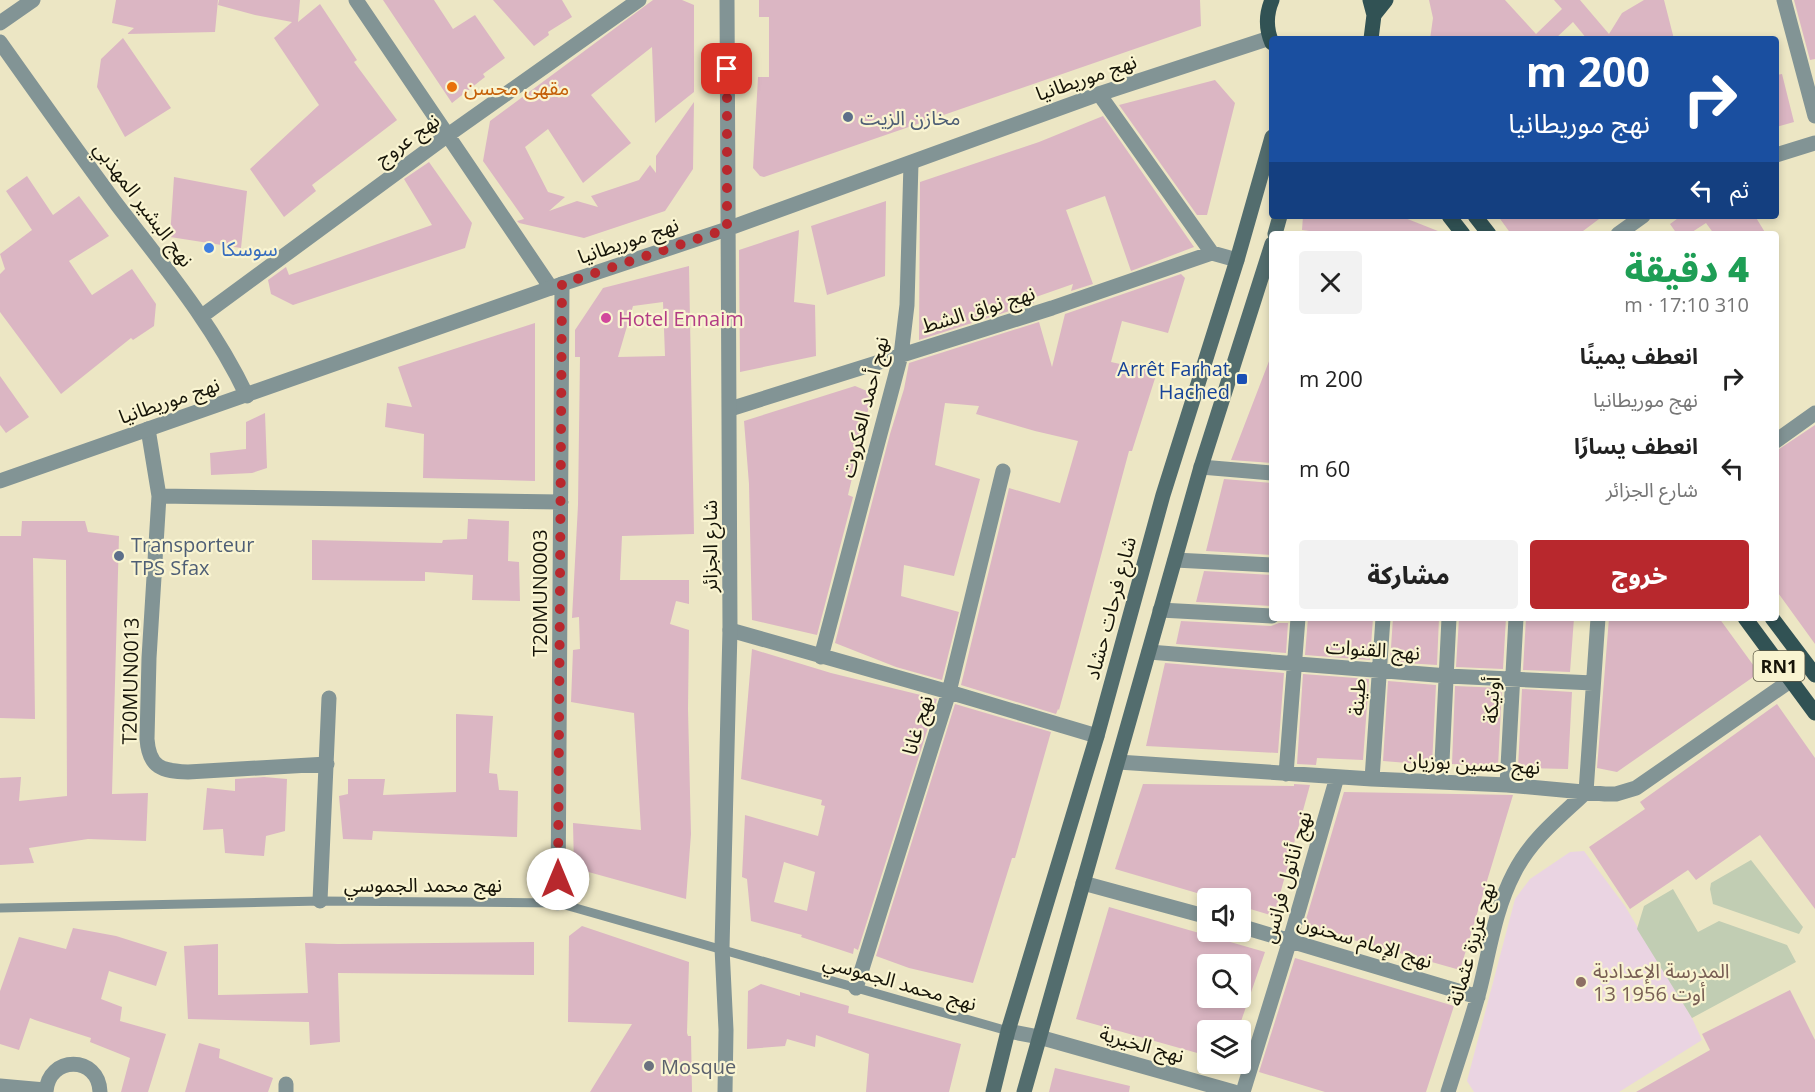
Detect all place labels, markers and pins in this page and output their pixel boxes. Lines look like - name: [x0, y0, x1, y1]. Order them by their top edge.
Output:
- pin: [701, 43, 752, 94]
- place label: مقهى محسن: [464, 74, 569, 101]
- marker: مقهى محسن: [445, 80, 459, 94]
- place label: مخازن الزيت: [860, 104, 960, 131]
- marker: مخازن الزيت: [841, 110, 855, 124]
- place label: سوسكا: [221, 235, 278, 262]
- marker: سوسكا: [202, 241, 216, 255]
- place label: Hotel Ennaim: [618, 305, 744, 332]
- marker: Hotel Ennaim: [599, 311, 613, 325]
- place label: Arrêt Farhat Hached: [1117, 355, 1230, 405]
- marker: Arrêt Farhat Hached: [1235, 372, 1249, 386]
- place label: Transporteur TPS Sfax: [131, 531, 254, 581]
- marker: Transporteur TPS Sfax: [112, 549, 126, 563]
- place label: المدرسة الإعدادية 13 أوت 1956: [1593, 957, 1730, 1007]
- marker: المدرسة الإعدادية 13 أوت 1956: [1574, 975, 1588, 989]
- place label: Mosque: [661, 1053, 736, 1080]
- marker: Mosque: [642, 1059, 656, 1073]

